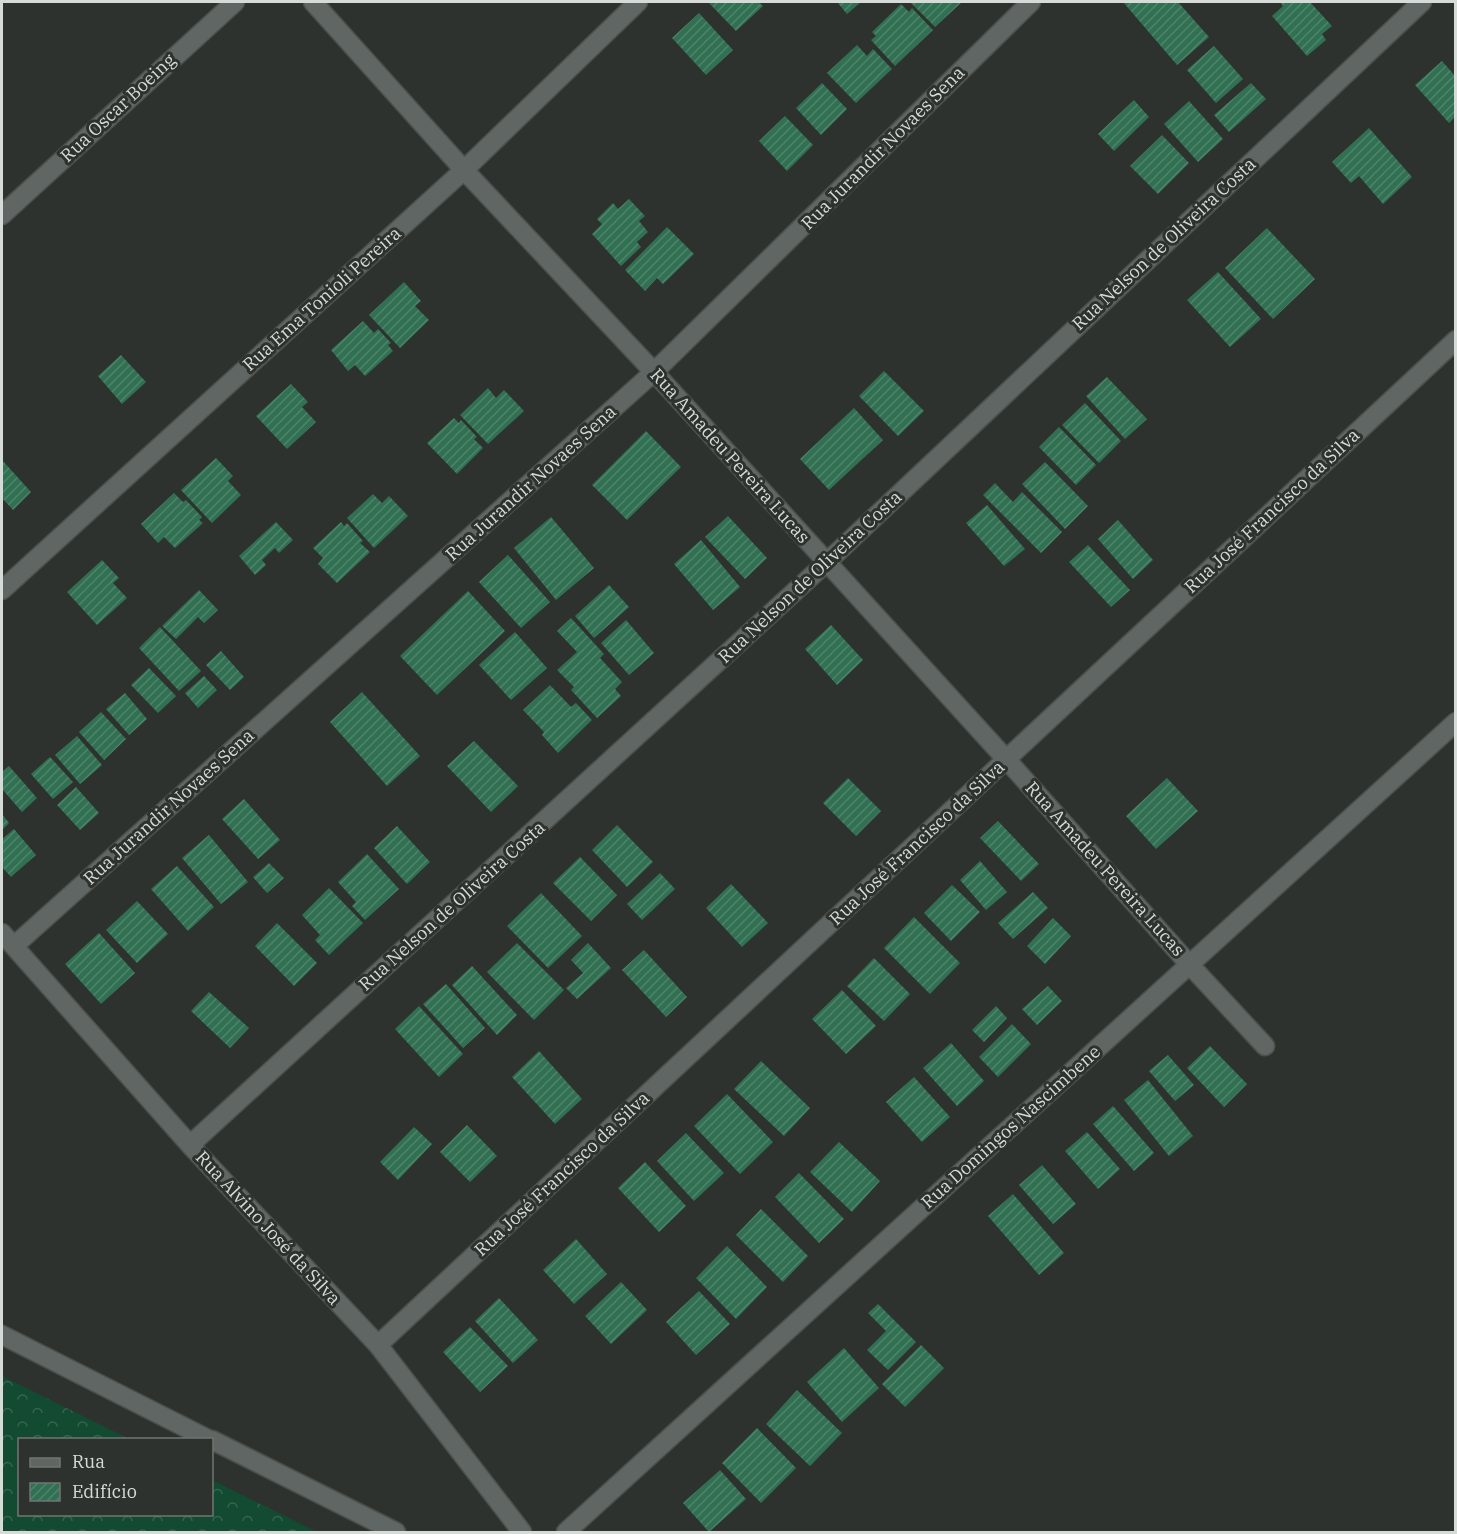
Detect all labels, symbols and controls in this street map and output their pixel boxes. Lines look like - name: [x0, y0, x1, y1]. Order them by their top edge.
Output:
- street label: Rua Oscar Boeing: [55, 48, 180, 167]
- street label: Rua Jurandir Novaes Sena: [796, 61, 969, 234]
- street label: Rua Nelson de Oliveira Costa: [1067, 152, 1260, 335]
- street label: Rua Ema Tonioli Pereira: [238, 221, 406, 376]
- street label: Rua Amadeu Pereira Lucas: [646, 363, 815, 548]
- street label: Rua Jurandir Novaes Sena: [441, 400, 621, 565]
- street label: Rua José Francisco da Silva: [1179, 423, 1364, 598]
- street label: Rua Nelson de Oliveira Costa: [713, 485, 906, 668]
- street label: Rua Jurandir Novaes Sena: [79, 724, 259, 889]
- street label: Rua José Francisco da Silva: [824, 755, 1009, 930]
- street label: Rua Amadeu Pereira Lucas: [1021, 776, 1190, 961]
- street label: Rua Nelson de Oliveira Costa: [354, 816, 550, 995]
- street label: Rua Domingos Nascimbene: [916, 1040, 1105, 1213]
- street label: Rua José Francisco da Silva: [469, 1086, 654, 1261]
- street label: Rua Alvino José da Silva: [191, 1146, 346, 1310]
- legend: [18, 1438, 213, 1516]
- text: Rua: [72, 1450, 105, 1473]
- text: Edifício: [72, 1480, 137, 1503]

